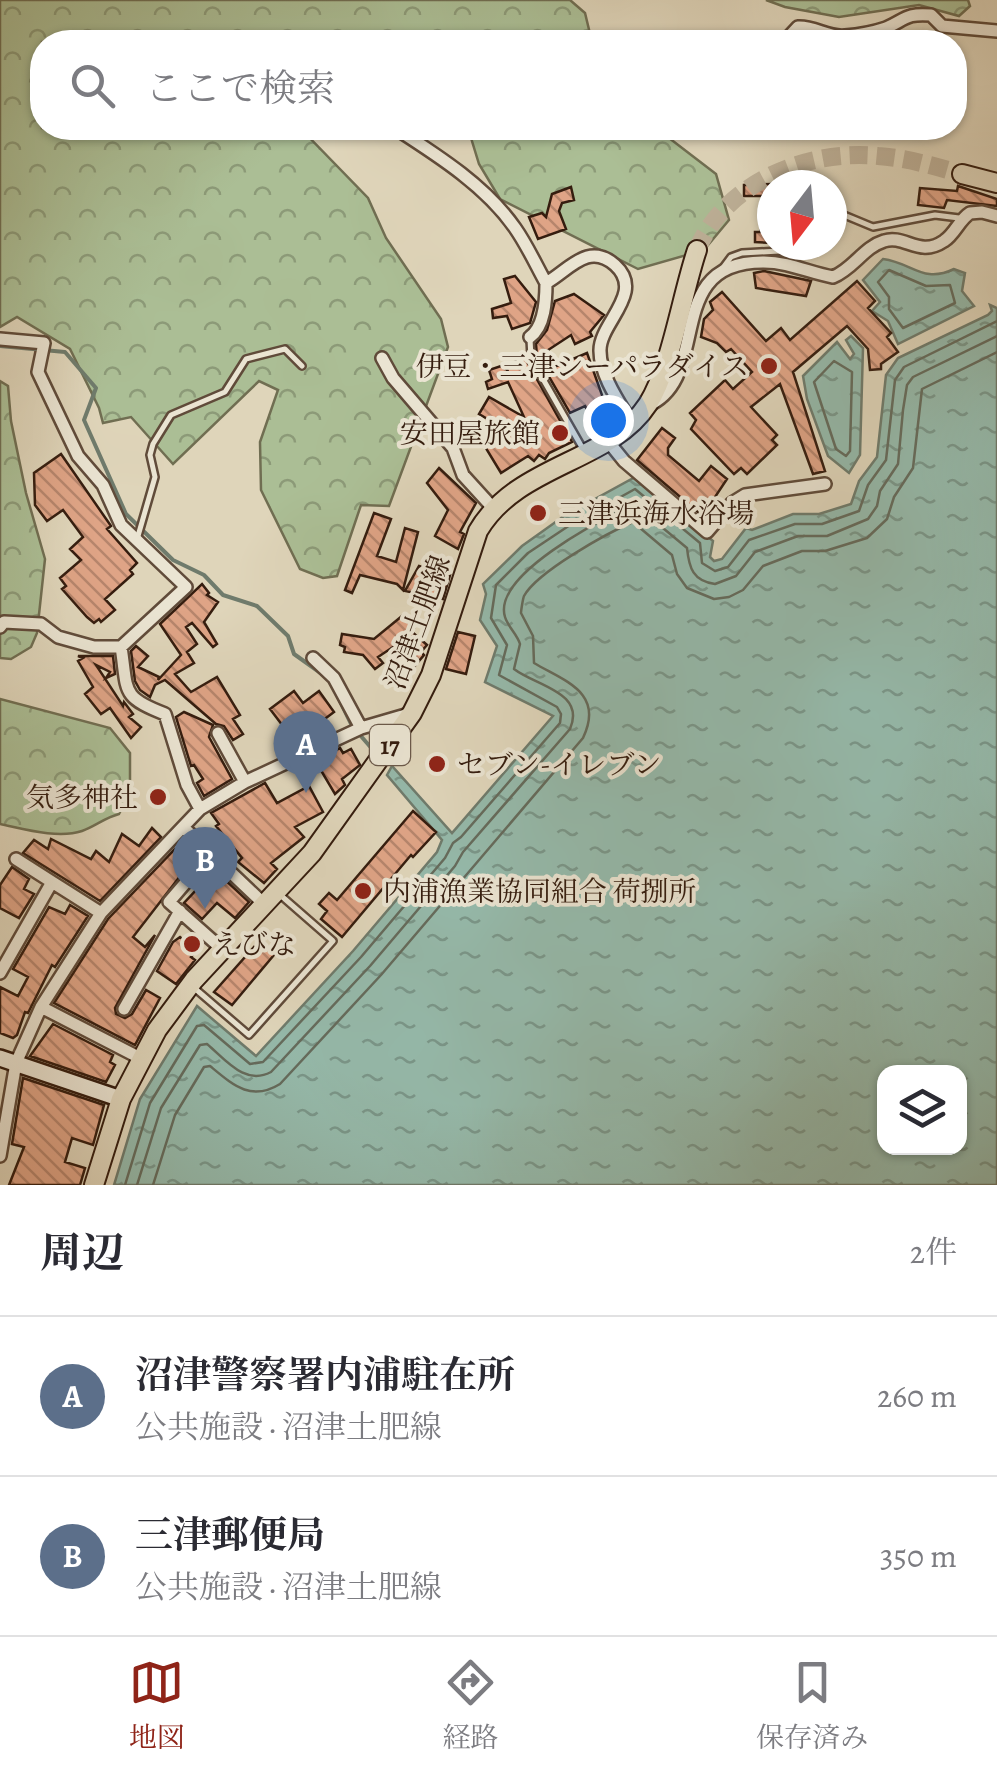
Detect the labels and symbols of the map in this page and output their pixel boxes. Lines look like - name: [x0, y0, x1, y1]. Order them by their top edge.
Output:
- north arrow: [757, 170, 847, 260]
- place label: 伊豆・三津シーパラダイス: [416, 348, 749, 386]
- marker: 伊豆・三津シーパラダイス: [758, 355, 780, 377]
- your location: [583, 395, 634, 446]
- place label: 安田屋旅館: [400, 415, 540, 453]
- marker: 安田屋旅館: [549, 422, 571, 444]
- place label: 三津浜海水浴場: [558, 495, 754, 533]
- marker: 三津浜海水浴場: [527, 502, 549, 524]
- street label: 沼津土肥線: [376, 550, 460, 695]
- pin: A: [274, 710, 338, 793]
- road number: 17: [370, 725, 410, 765]
- place label: セブン-イレブン: [457, 746, 661, 784]
- marker: セブン-イレブン: [426, 753, 448, 775]
- place label: 気多神社: [26, 779, 138, 817]
- marker: 気多神社: [147, 786, 169, 808]
- pin: B: [172, 826, 238, 909]
- place label: 内浦漁業協同組合 荷捌所: [383, 873, 697, 911]
- marker: 内浦漁業協同組合 荷捌所: [352, 880, 374, 902]
- place label: えびな: [212, 926, 296, 964]
- marker: えびな: [181, 933, 203, 955]

